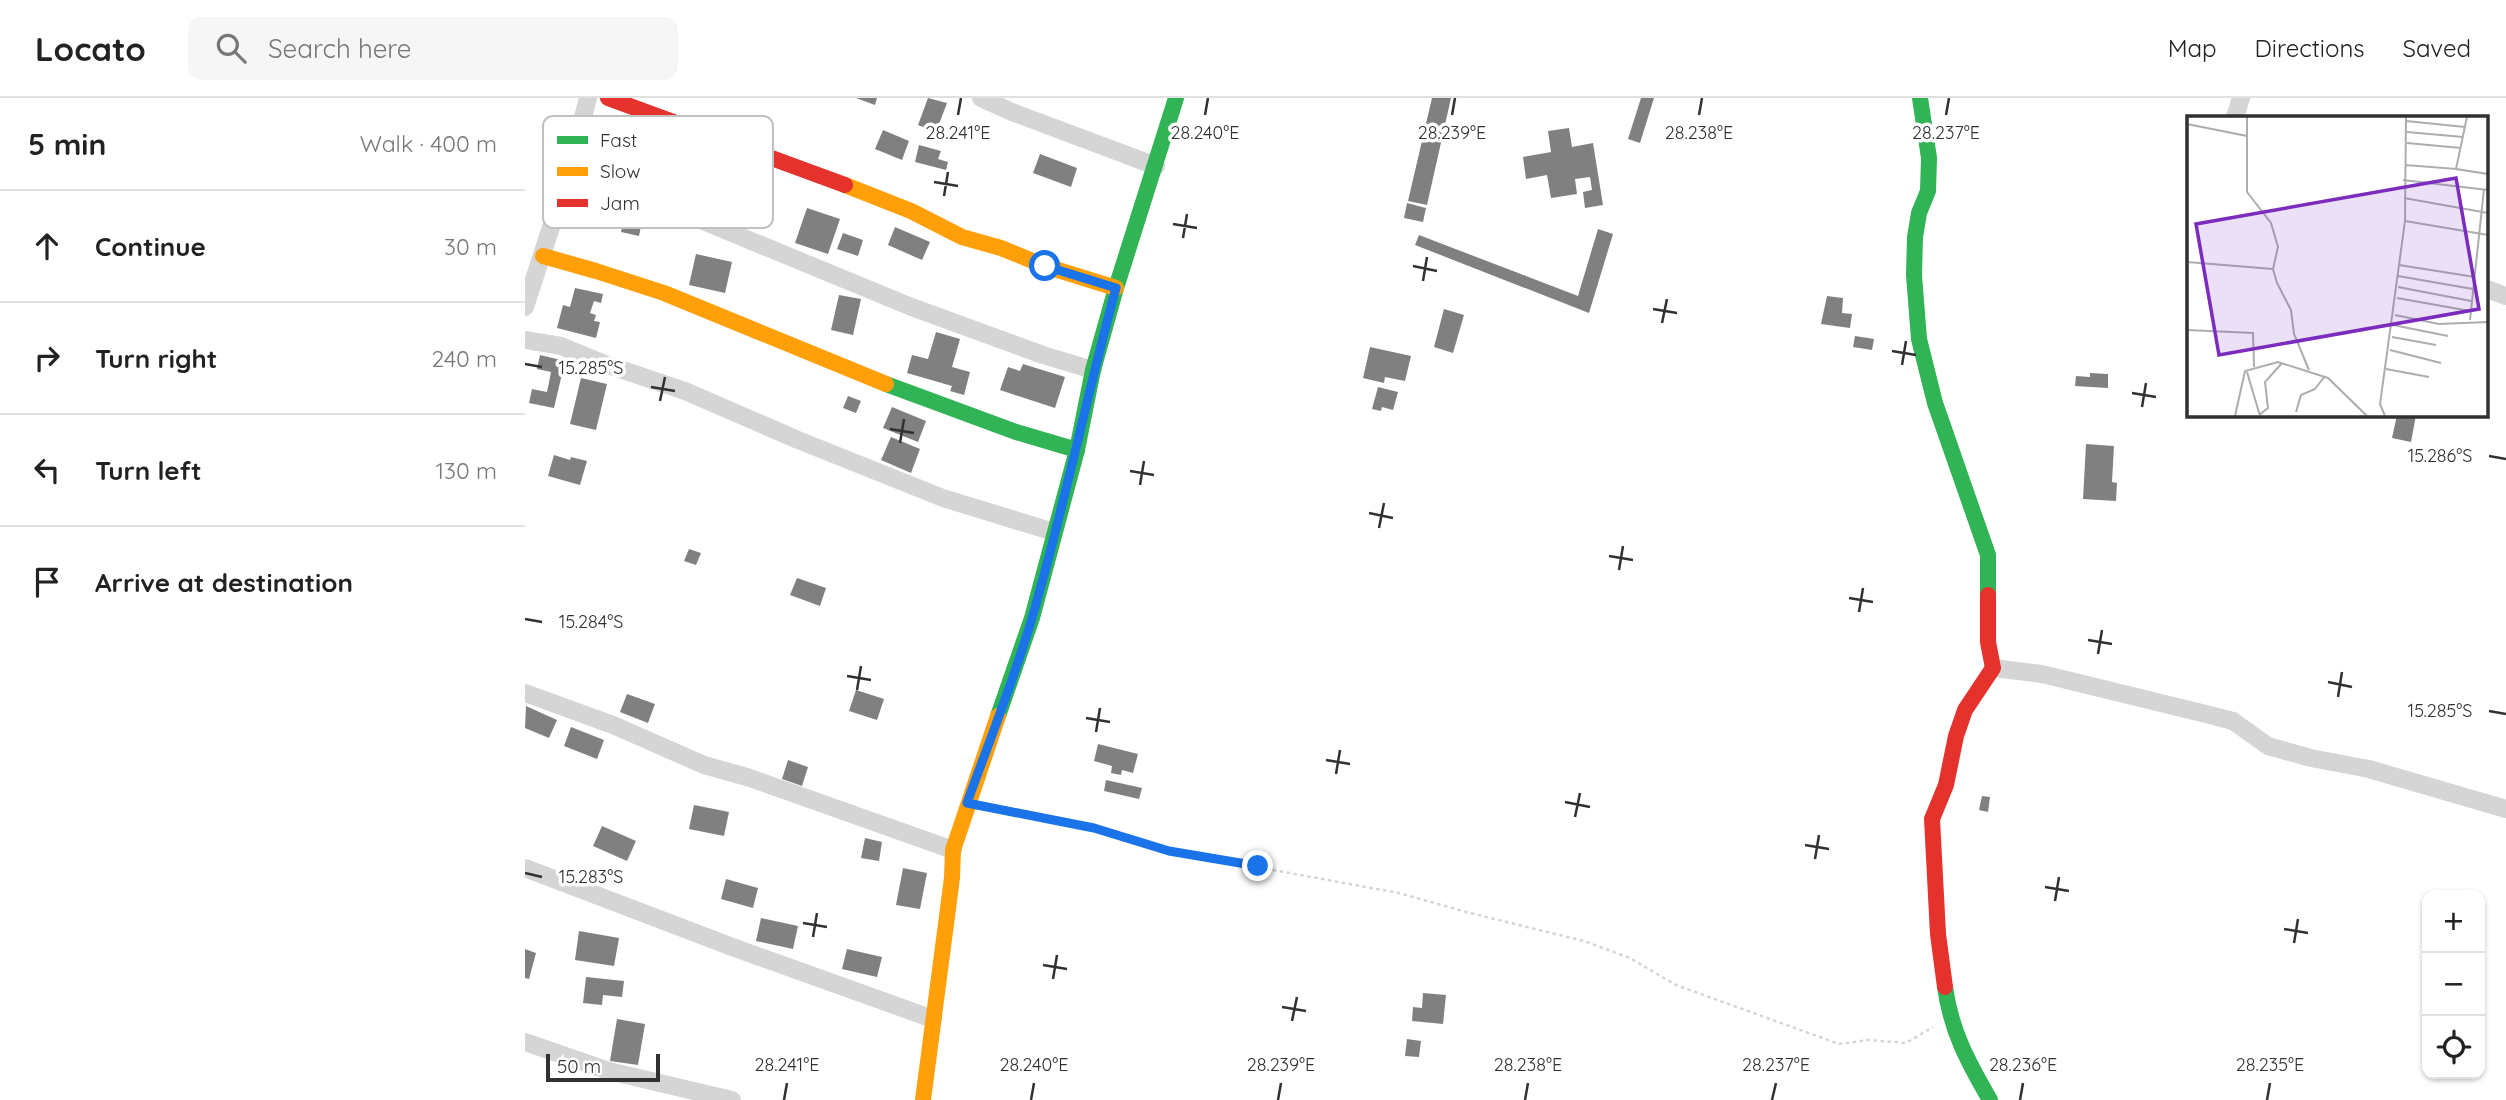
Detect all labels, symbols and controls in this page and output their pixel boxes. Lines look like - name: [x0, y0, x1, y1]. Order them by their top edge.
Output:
- search box: [188, 17, 678, 80]
- text: Locato: [35, 28, 146, 69]
- icon: search: [212, 29, 250, 67]
- text: Search here: [268, 32, 411, 65]
- text: Map: [2168, 33, 2217, 63]
- text: Directions: [2255, 33, 2365, 63]
- text: Saved: [2403, 33, 2471, 63]
- legend: [543, 116, 773, 228]
- inset map: [2187, 116, 2489, 416]
- text: 28.241°E: [926, 121, 990, 144]
- text: 28.240°E: [1170, 121, 1240, 144]
- text: 28.239°E: [1418, 121, 1486, 144]
- text: 28.238°E: [1665, 121, 1733, 144]
- text: 28.237°E: [1912, 121, 1980, 144]
- text: 5 min: [28, 125, 106, 163]
- text: Fast: [600, 128, 637, 152]
- text: Walk · 400 m: [360, 129, 497, 158]
- text: Slow: [600, 159, 641, 183]
- text: Jam: [600, 191, 640, 215]
- icon: ahead: [28, 227, 66, 265]
- text: Continue: [95, 230, 206, 263]
- text: 30 m: [444, 232, 497, 261]
- route start: [1029, 250, 1060, 281]
- icon: right: [28, 339, 66, 377]
- text: Turn right: [95, 342, 217, 375]
- text: 240 m: [432, 344, 497, 373]
- text: 15.285°S: [559, 356, 623, 379]
- text: 15.286°S: [2408, 444, 2472, 467]
- icon: left: [28, 451, 66, 489]
- text: Turn left: [95, 454, 202, 487]
- text: 130 m: [435, 456, 497, 485]
- icon: arrive: [28, 563, 66, 601]
- text: Arrive at destination: [95, 566, 353, 599]
- text: 15.284°S: [559, 610, 623, 633]
- text: 15.285°S: [2408, 699, 2472, 722]
- route end: [1242, 850, 1273, 881]
- text: 15.283°S: [559, 865, 623, 888]
- map controls: [2422, 890, 2485, 1079]
- button: +: [2422, 890, 2485, 953]
- button: −: [2422, 953, 2485, 1016]
- button: locate: [2422, 1016, 2485, 1079]
- scale bar: [546, 1051, 660, 1083]
- text: 28.241°E: [755, 1053, 819, 1076]
- text: 28.240°E: [999, 1053, 1069, 1076]
- text: 28.239°E: [1247, 1053, 1315, 1076]
- text: 28.238°E: [1494, 1053, 1562, 1076]
- text: 28.237°E: [1742, 1053, 1810, 1076]
- text: 28.236°E: [1989, 1053, 2057, 1076]
- text: 28.235°E: [2236, 1053, 2304, 1076]
- text: 50 m: [557, 1054, 601, 1078]

